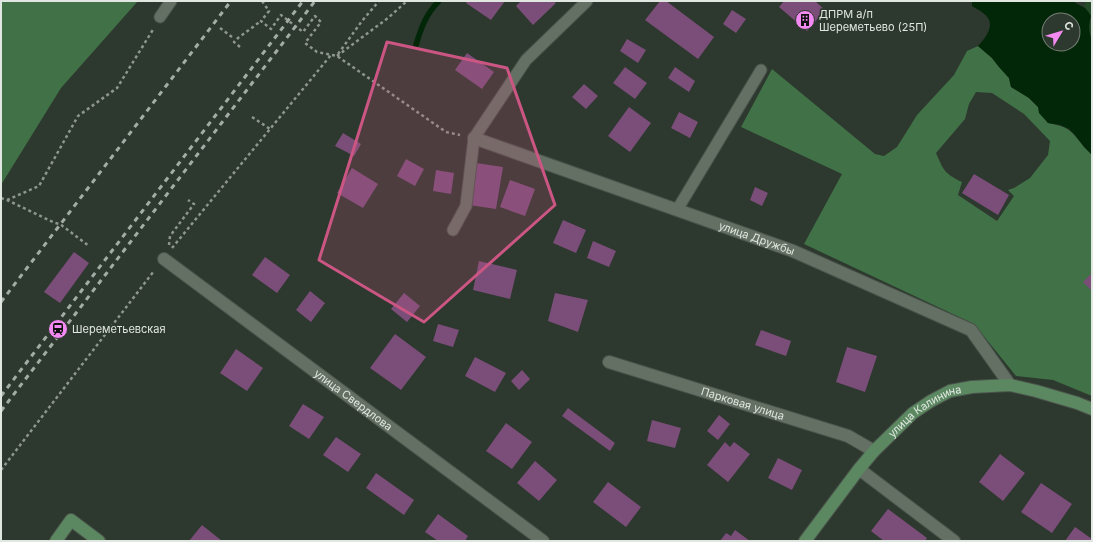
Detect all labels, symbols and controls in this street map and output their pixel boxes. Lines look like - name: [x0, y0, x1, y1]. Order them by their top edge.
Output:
- place label: ДПРМ а/п Шереметьево (25П): [819, 7, 927, 34]
- building icon: ДПРМ а/п Шереметьево (25П): [794, 9, 816, 31]
- north arrow: [1041, 12, 1081, 52]
- text: С: [1061, 18, 1077, 33]
- street label: улица Дружбы: [717, 218, 797, 258]
- station icon: Шереметьевская: [47, 318, 69, 340]
- place label: Шереметьевская: [72, 322, 166, 336]
- street label: улица Свердлова: [311, 366, 395, 434]
- street label: улица Калинина: [885, 382, 962, 440]
- street label: Парковая улица: [699, 384, 786, 423]

